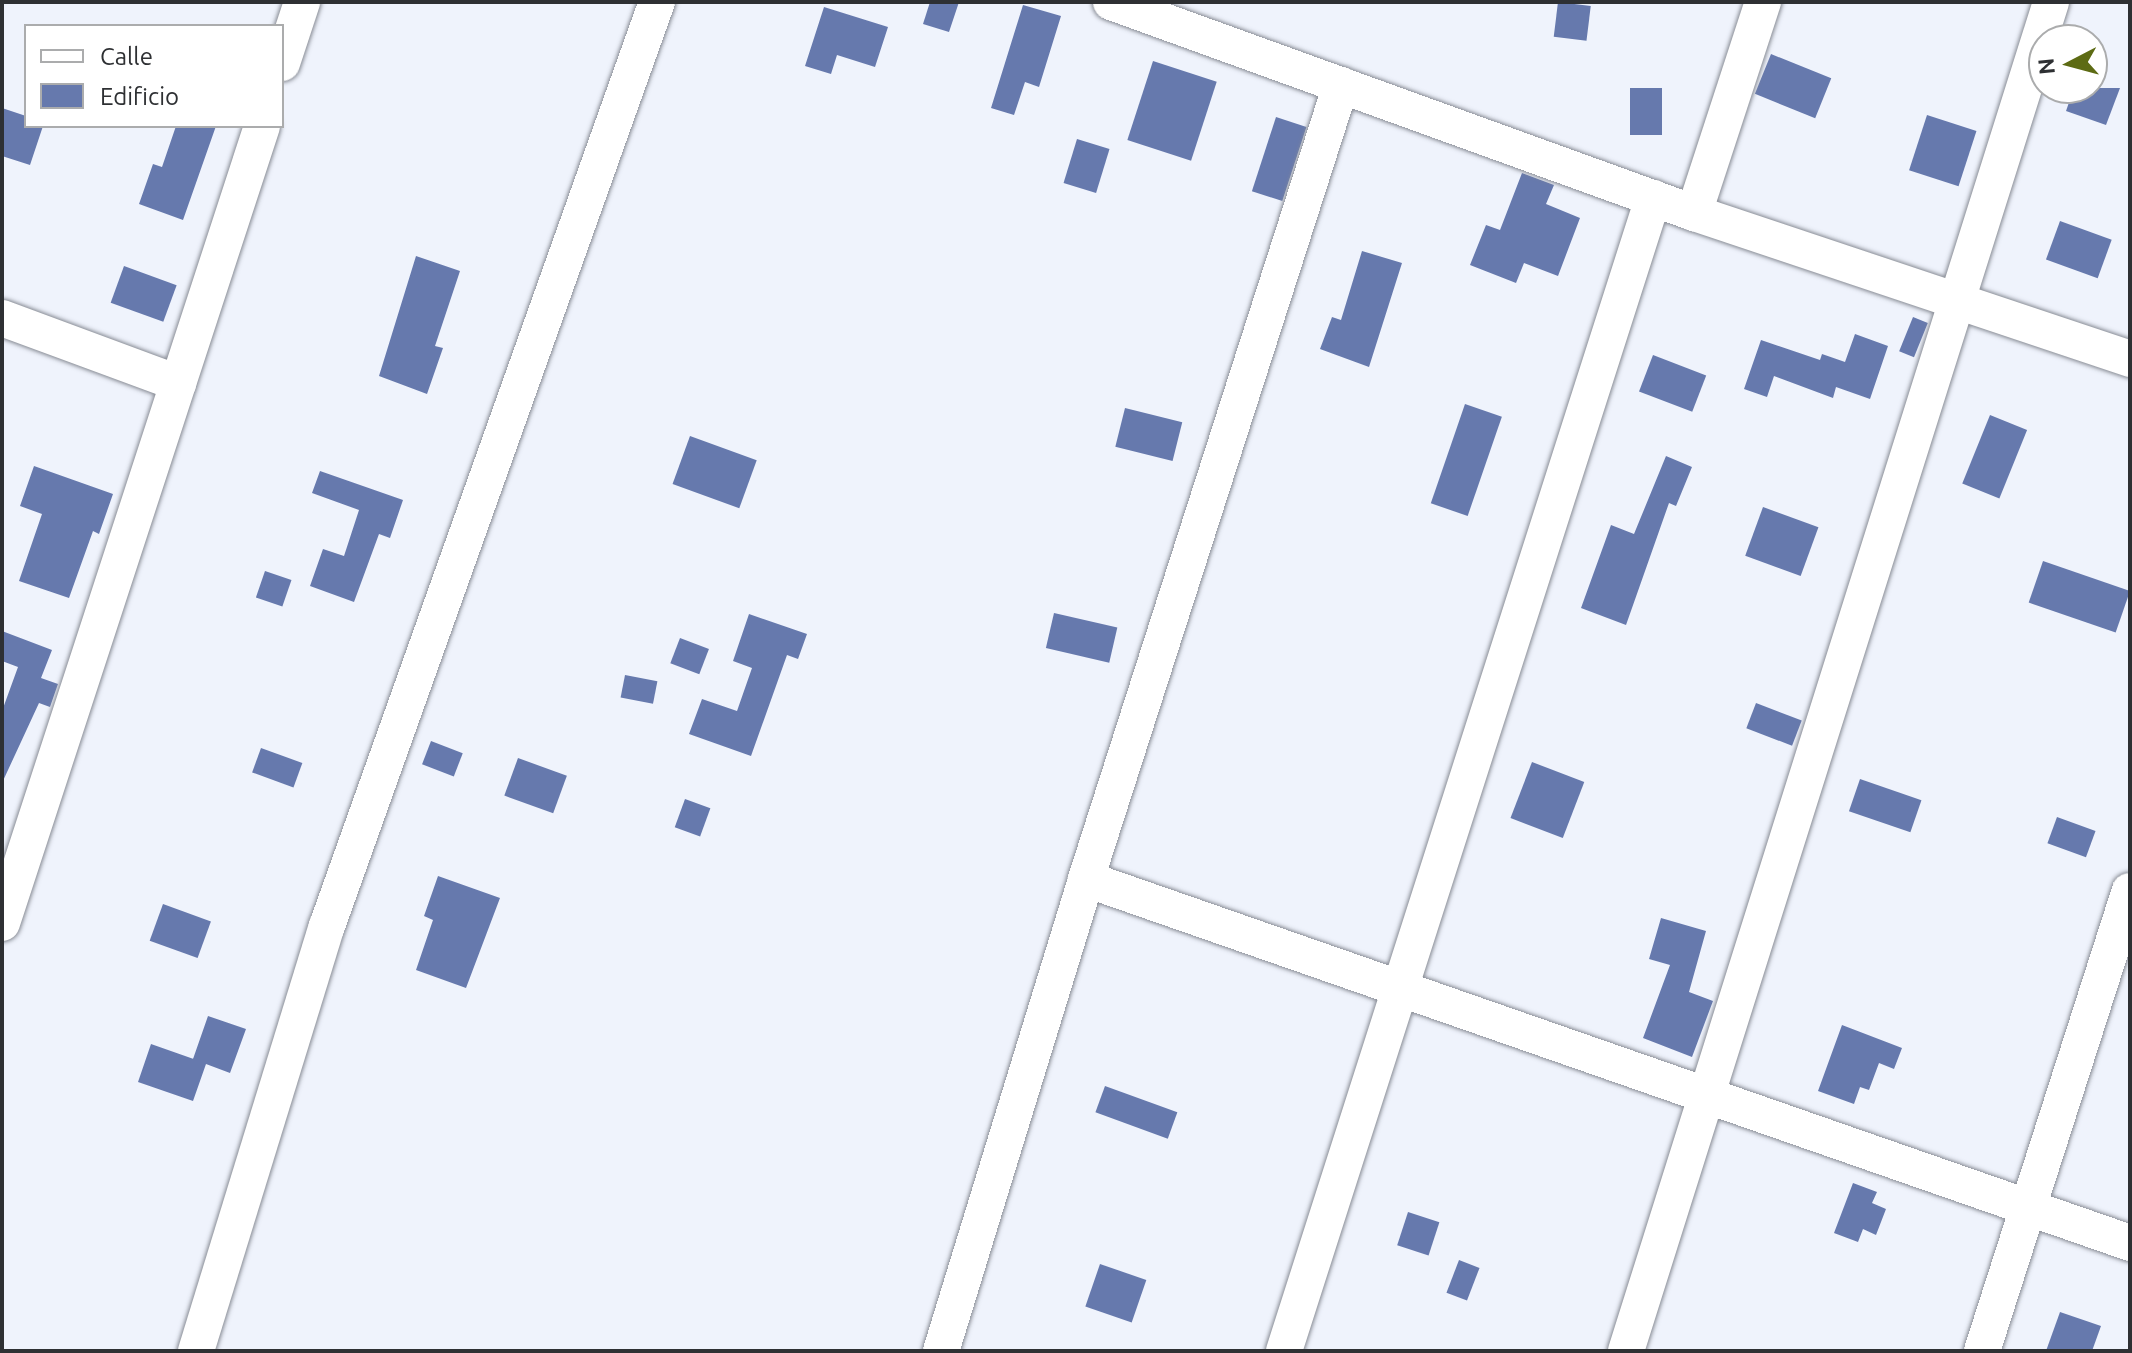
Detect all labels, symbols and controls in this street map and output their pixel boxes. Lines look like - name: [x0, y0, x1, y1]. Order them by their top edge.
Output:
- legend: [24, 24, 284, 128]
- north arrow: [2028, 24, 2108, 104]
- text: Calle: [100, 43, 153, 70]
- text: N: [2032, 57, 2059, 76]
- text: Edificio: [100, 83, 179, 110]

